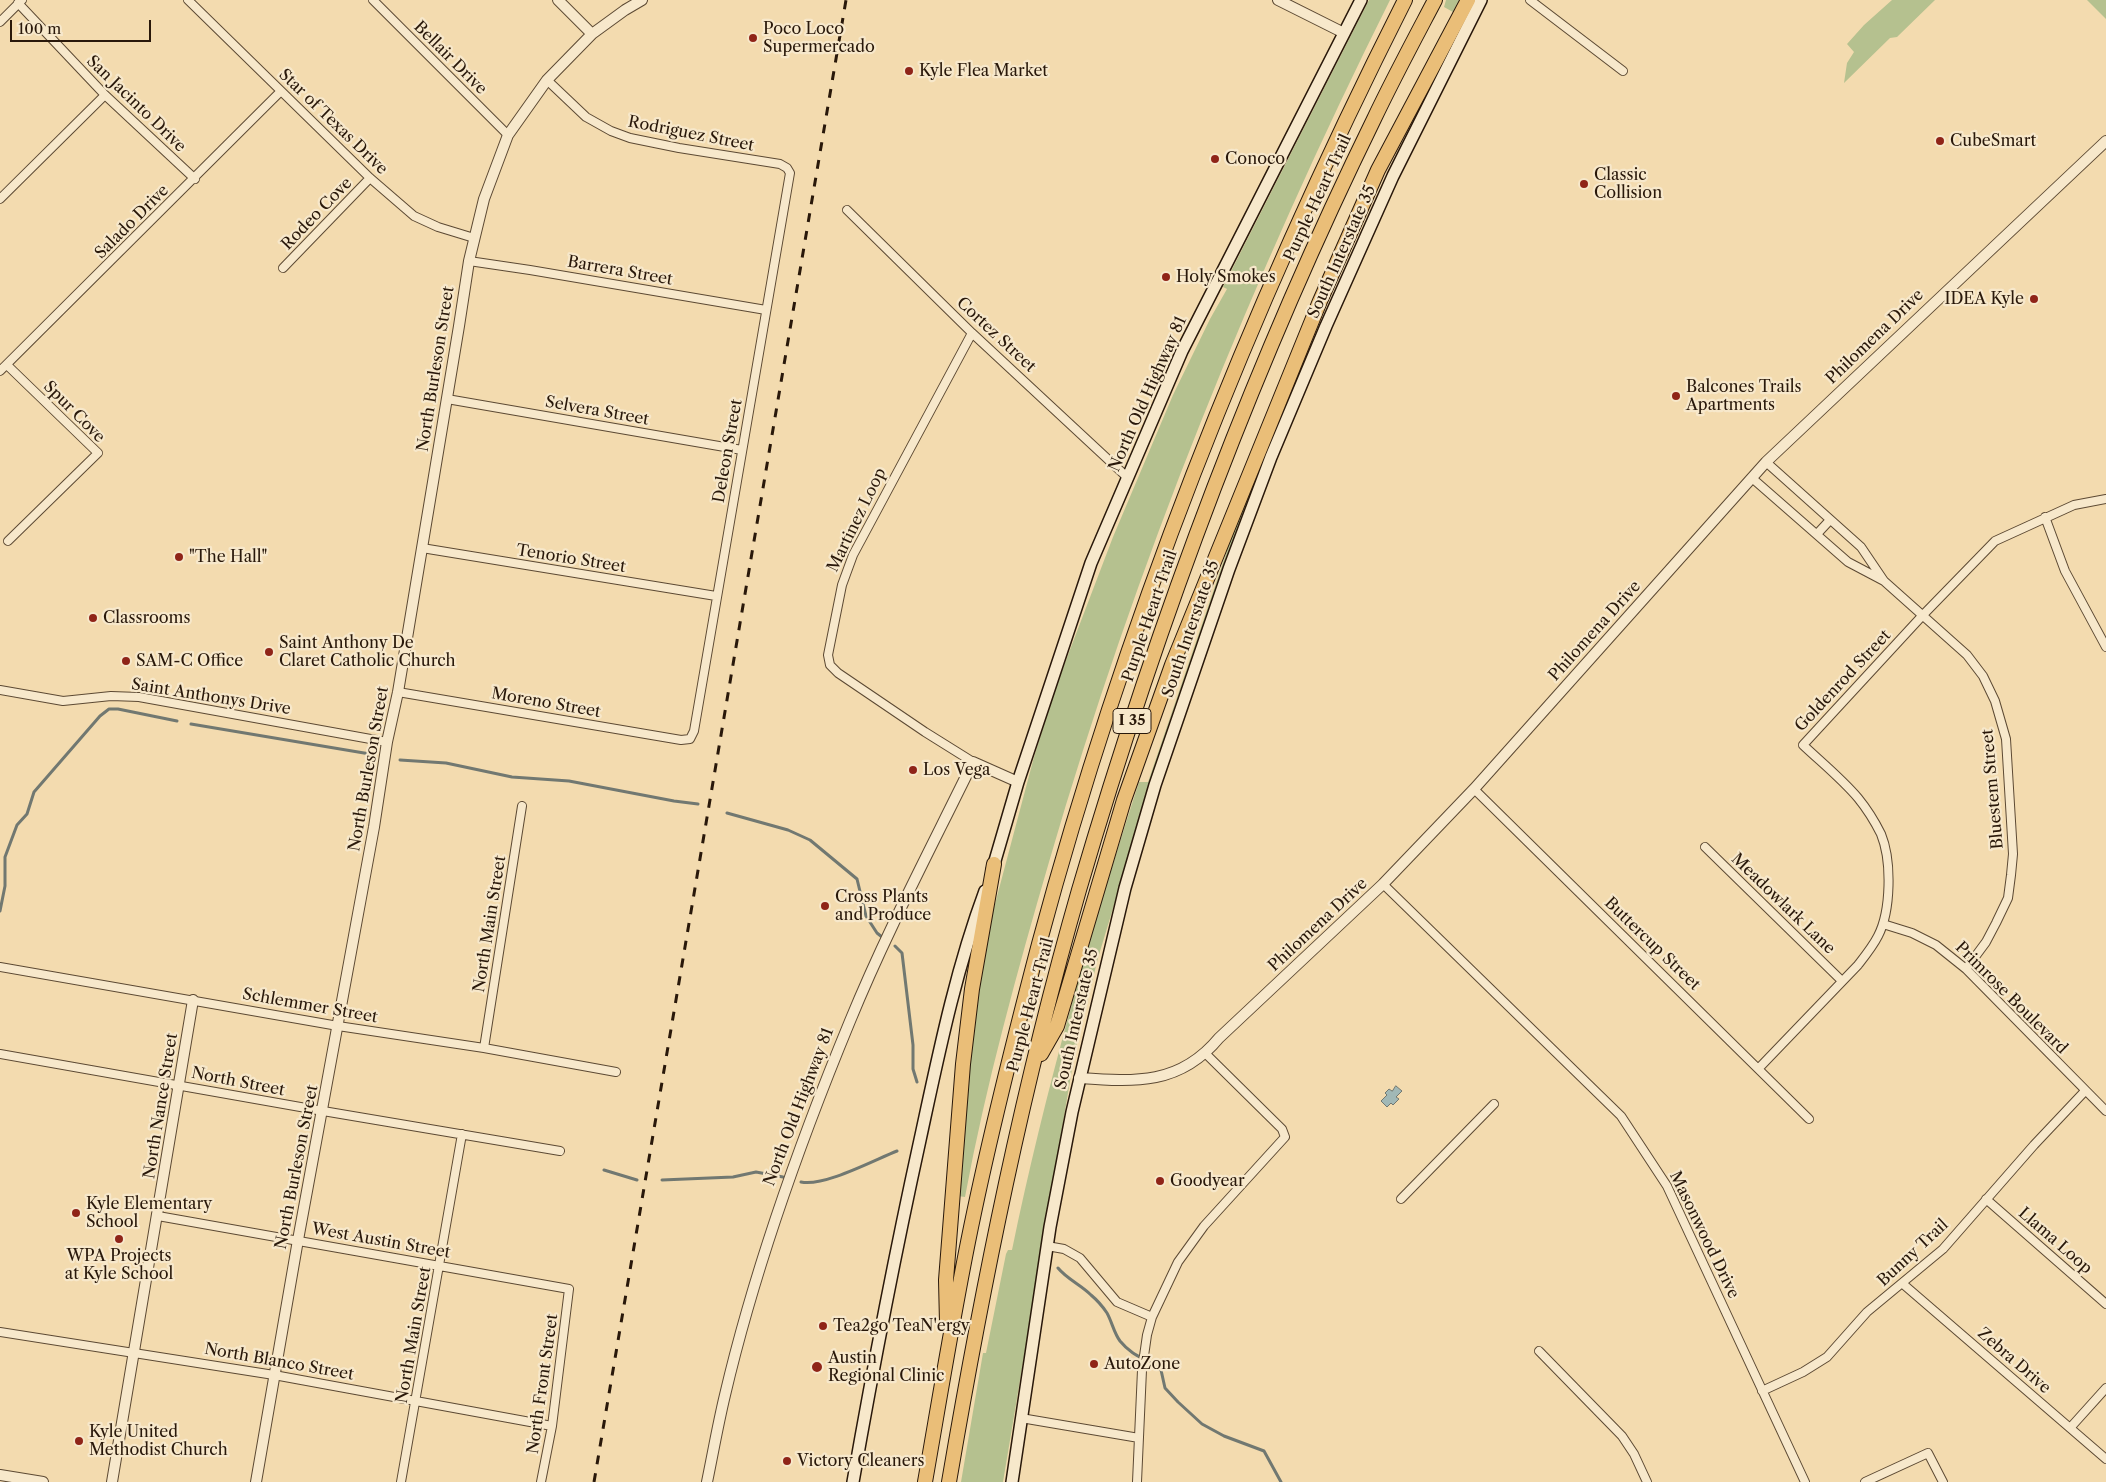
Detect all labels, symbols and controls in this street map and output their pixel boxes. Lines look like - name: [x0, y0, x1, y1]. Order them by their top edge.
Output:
- scale bar: [12, 10, 154, 42]
- street label: Bellair Drive: [409, 17, 491, 99]
- text: 100 m: [18, 19, 61, 38]
- place label: Poco Loco Supermercado: [763, 19, 875, 57]
- marker: Poco Loco Supermercado: [747, 32, 759, 44]
- street label: San Jacinto Drive: [82, 52, 190, 156]
- place label: Kyle Flea Market: [919, 61, 1048, 81]
- street label: Star of Texas Drive: [275, 65, 391, 179]
- marker: Kyle Flea Market: [903, 65, 915, 77]
- street label: Rodriguez Street: [626, 112, 756, 156]
- street label: Purple Heart Trail: [1280, 131, 1356, 265]
- place label: CubeSmart: [1950, 131, 2036, 151]
- marker: CubeSmart: [1934, 135, 1946, 147]
- place label: Conoco: [1225, 149, 1285, 169]
- marker: Conoco: [1209, 153, 1221, 165]
- place label: Classic Collision: [1594, 165, 1662, 203]
- street label: Rodeo Cove: [278, 174, 356, 254]
- marker: Classic Collision: [1578, 178, 1590, 190]
- street label: Salado Drive: [91, 181, 173, 263]
- street label: South Interstate 35: [1304, 182, 1380, 322]
- street label: Barrera Street: [566, 252, 674, 290]
- place label: Holy Smokes: [1176, 267, 1276, 287]
- marker: Holy Smokes: [1160, 271, 1172, 283]
- street label: North Burleson Street: [413, 285, 459, 453]
- street label: Philomena Drive: [1822, 286, 1928, 388]
- place label: IDEA Kyle: [1944, 289, 2024, 309]
- street label: Cortez Street: [952, 293, 1040, 377]
- marker: IDEA Kyle: [2028, 293, 2040, 305]
- street label: North Old Highway 81: [1105, 313, 1191, 475]
- street label: Spur Cove: [39, 377, 109, 447]
- place label: Balcones Trails Apartments: [1686, 377, 1801, 415]
- marker: Balcones Trails Apartments: [1670, 390, 1682, 402]
- street label: Selvera Street: [544, 392, 650, 430]
- street label: Deleon Street: [709, 398, 747, 504]
- street label: Martinez Loop: [824, 465, 890, 575]
- street label: Tenorio Street: [515, 541, 627, 577]
- place label: "The Hall": [189, 547, 267, 567]
- street label: Purple Heart Trail: [1118, 548, 1182, 684]
- marker: "The Hall": [173, 551, 185, 563]
- street label: South Interstate 35: [1158, 558, 1224, 700]
- street label: Philomena Drive: [1545, 577, 1645, 685]
- place label: Classrooms: [103, 608, 190, 628]
- marker: Classrooms: [87, 612, 99, 624]
- street label: Goldenrod Street: [1791, 626, 1895, 736]
- place label: Saint Anthony De Claret Catholic Church: [279, 633, 456, 671]
- marker: Saint Anthony De Claret Catholic Church: [263, 646, 275, 658]
- place label: SAM-C Office: [136, 651, 243, 671]
- marker: SAM-C Office: [120, 655, 132, 667]
- street label: Saint Anthonys Drive: [130, 675, 292, 719]
- street label: Moreno Street: [490, 684, 602, 722]
- street label: North Burleson Street: [345, 685, 393, 853]
- road number: I 35: [1113, 708, 1151, 734]
- street label: Bluestem Street: [1978, 728, 2008, 850]
- place label: Los Vega: [923, 760, 990, 780]
- marker: Los Vega: [907, 764, 919, 776]
- street label: Meadowlark Lane: [1727, 850, 1839, 958]
- street label: North Main Street: [470, 854, 510, 994]
- street label: Philomena Drive: [1265, 874, 1371, 976]
- place label: Cross Plants and Produce: [835, 887, 931, 925]
- street label: Buttercup Street: [1600, 893, 1704, 995]
- marker: Cross Plants and Produce: [819, 900, 831, 912]
- street label: Purple Heart Trail: [1004, 936, 1058, 1074]
- street label: Primrose Boulevard: [1951, 938, 2071, 1058]
- street label: South Interstate 35: [1051, 947, 1103, 1091]
- street label: Schlemmer Street: [241, 985, 379, 1027]
- street label: North Old Highway 81: [760, 1025, 838, 1189]
- street label: North Nance Street: [140, 1032, 182, 1180]
- street label: North Street: [190, 1064, 286, 1100]
- street label: North Burleson Street: [272, 1083, 322, 1251]
- street label: Masonwood Drive: [1665, 1168, 1743, 1302]
- place label: Goodyear: [1170, 1171, 1245, 1191]
- marker: Goodyear: [1154, 1175, 1166, 1187]
- place label: Kyle Elementary School: [86, 1194, 212, 1232]
- street label: Llama Loop: [2014, 1204, 2096, 1278]
- marker: Kyle Elementary School: [70, 1207, 82, 1219]
- street label: Bunny Trail: [1874, 1215, 1952, 1291]
- street label: West Austin Street: [310, 1219, 452, 1263]
- marker: WPA Projects at Kyle School: [113, 1233, 125, 1245]
- place label: WPA Projects at Kyle School: [65, 1246, 173, 1284]
- street label: North Main Street: [393, 1265, 435, 1405]
- street label: North Front Street: [524, 1313, 562, 1455]
- place label: Tea2go TeaN'ergy: [833, 1316, 970, 1336]
- marker: Tea2go TeaN'ergy: [817, 1320, 829, 1332]
- street label: Zebra Drive: [1974, 1324, 2054, 1398]
- street label: North Blanco Street: [203, 1339, 355, 1385]
- place label: Austin Regional Clinic: [828, 1348, 944, 1386]
- place label: AutoZone: [1104, 1354, 1180, 1374]
- marker: AutoZone: [1088, 1358, 1100, 1370]
- marker: Austin Regional Clinic: [810, 1360, 824, 1374]
- place label: Kyle United Methodist Church: [89, 1422, 228, 1460]
- marker: Kyle United Methodist Church: [73, 1435, 85, 1447]
- place label: Victory Cleaners: [797, 1451, 924, 1471]
- marker: Victory Cleaners: [781, 1455, 793, 1467]

